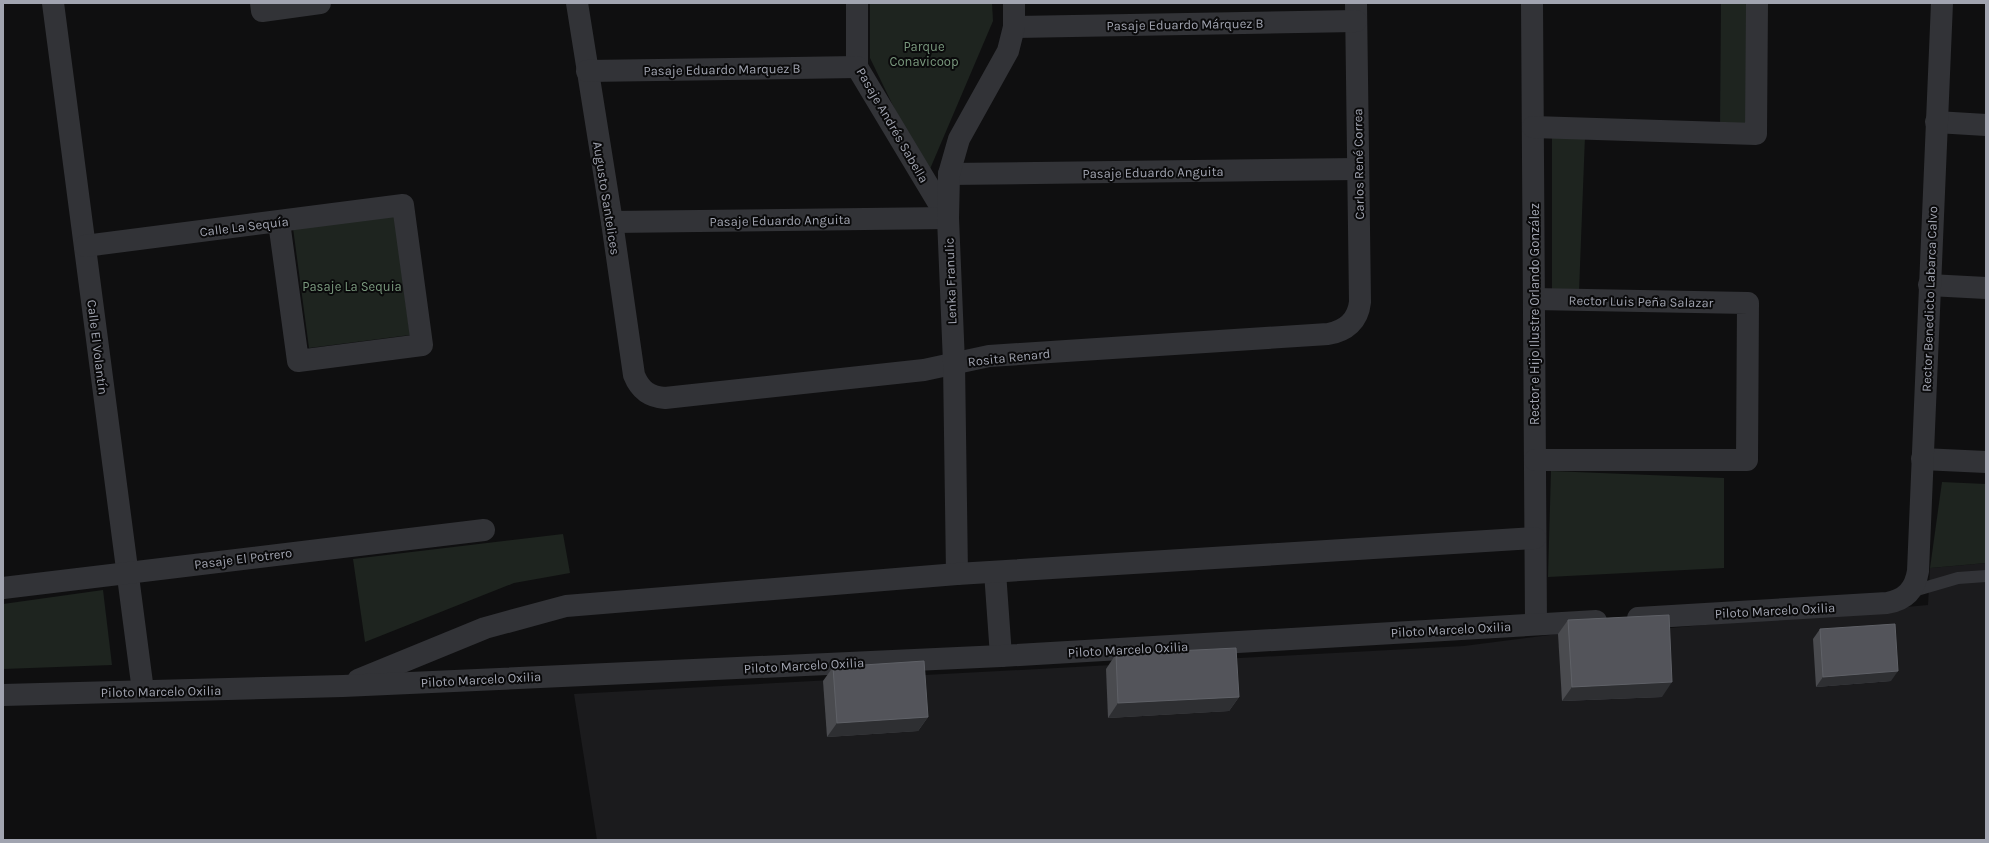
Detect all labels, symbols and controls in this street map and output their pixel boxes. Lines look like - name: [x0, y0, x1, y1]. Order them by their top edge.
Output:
- street label: Pasaje Eduardo Márquez B: [1106, 16, 1264, 34]
- park label: Parque Conavicoop: [890, 39, 959, 69]
- street label: Pasaje Eduardo Marquez B: [643, 61, 801, 79]
- street label: Pasaje Andrés Sabella: [853, 65, 932, 185]
- street label: Carlos René Correa: [1350, 108, 1367, 220]
- street label: Augusto Santelices: [590, 140, 623, 256]
- street label: Pasaje Eduardo Anguita: [1082, 164, 1224, 181]
- street label: Rector e Hijo Ilustre Orlando González: [1527, 203, 1542, 425]
- street label: Rector Benedicto Labarca Calvo: [1919, 206, 1940, 392]
- street label: Pasaje Eduardo Anguita: [709, 212, 851, 229]
- street label: Calle La Sequía: [199, 214, 290, 240]
- street label: Lenka Franulic: [941, 237, 960, 325]
- park label: Pasaje La Sequia: [302, 279, 402, 295]
- street label: Rector Luis Peña Salazar: [1569, 293, 1714, 310]
- street label: Calle El Volantín: [84, 299, 111, 395]
- street label: Rosita Renard: [967, 346, 1051, 369]
- street label: Pasaje El Potrero: [193, 545, 293, 572]
- street label: Piloto Marcelo Oxilia: [1714, 600, 1836, 621]
- street label: Piloto Marcelo Oxilia: [1390, 619, 1512, 640]
- street label: Piloto Marcelo Oxilia: [1067, 639, 1189, 660]
- street label: Piloto Marcelo Oxilia: [743, 655, 865, 676]
- street label: Piloto Marcelo Oxilia: [420, 669, 542, 690]
- street label: Piloto Marcelo Oxilia: [101, 683, 221, 700]

